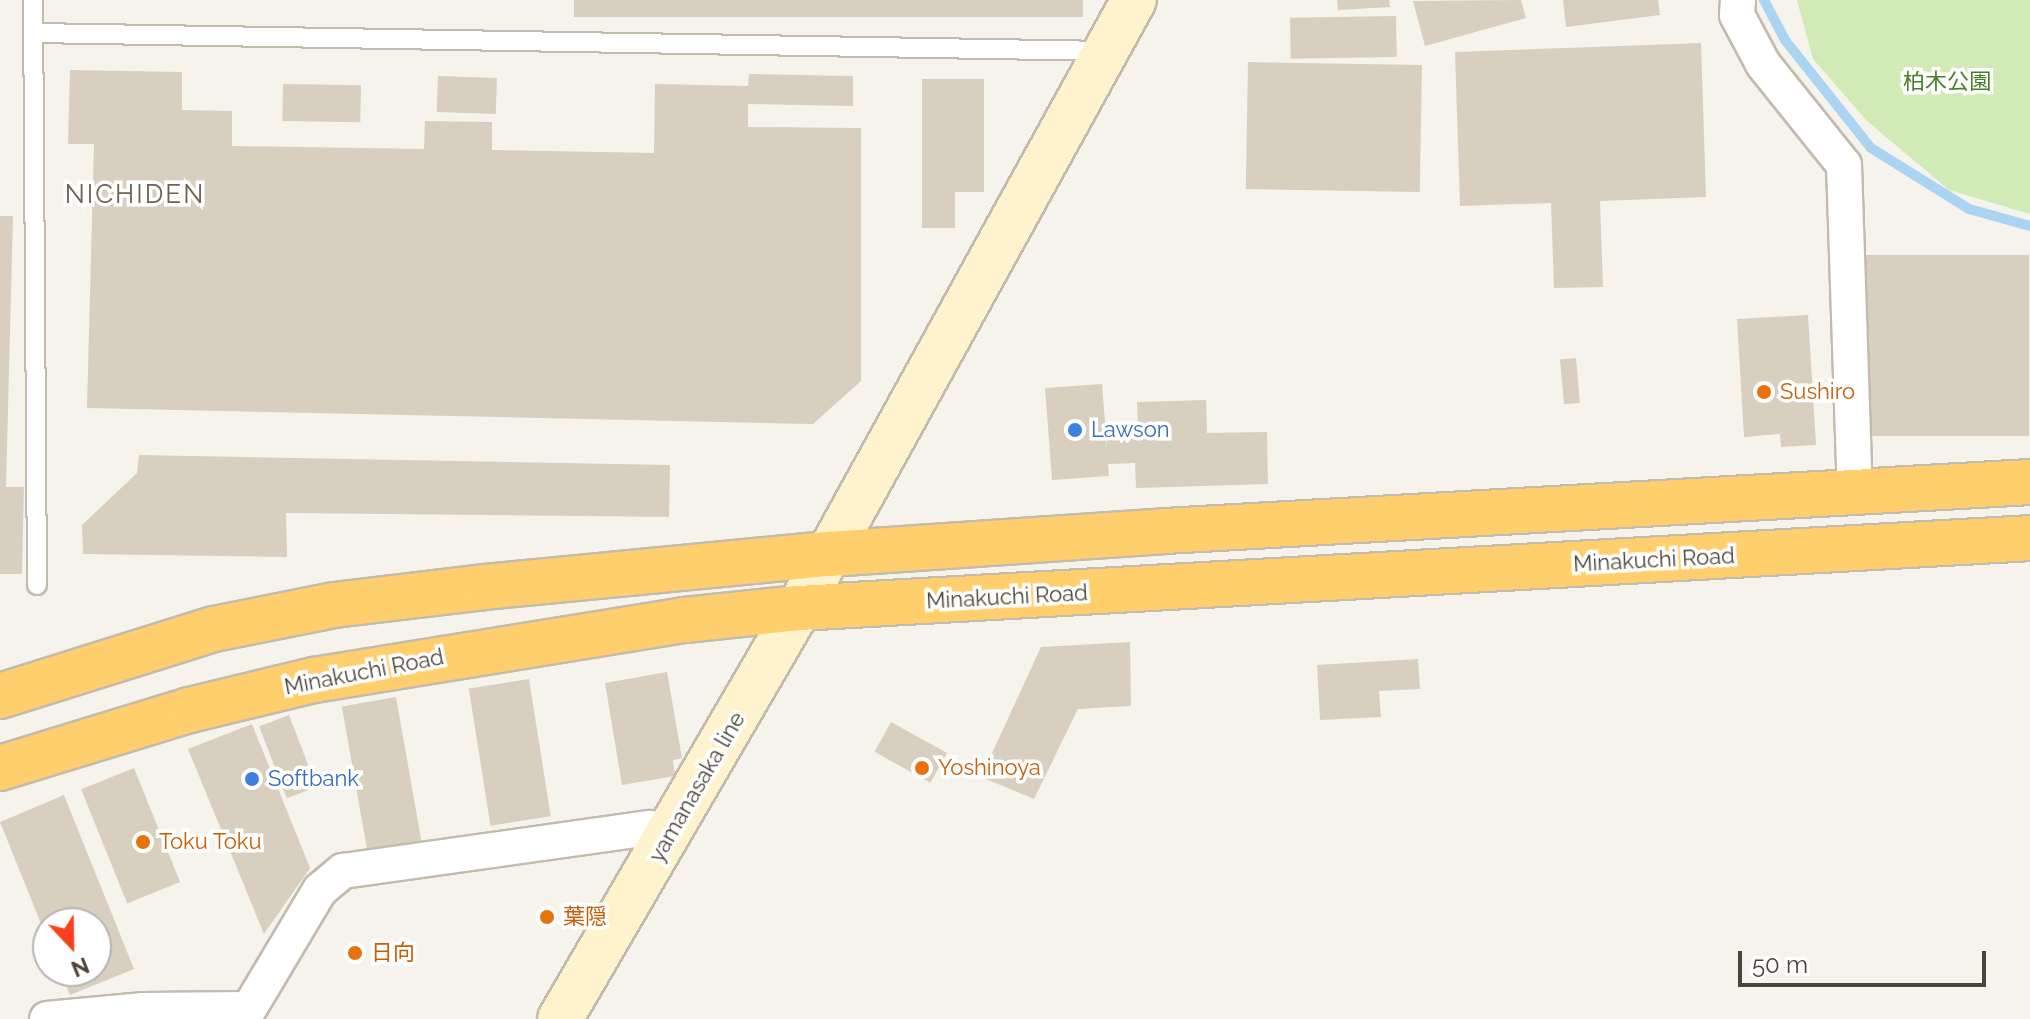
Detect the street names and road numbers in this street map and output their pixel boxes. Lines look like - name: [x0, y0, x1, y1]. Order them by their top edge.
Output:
- street label: Minakuchi Road: [1573, 543, 1735, 577]
- street label: Minakuchi Road: [926, 580, 1088, 614]
- street label: Minakuchi Road: [282, 644, 446, 700]
- street label: yamanasaka line: [643, 707, 751, 867]

